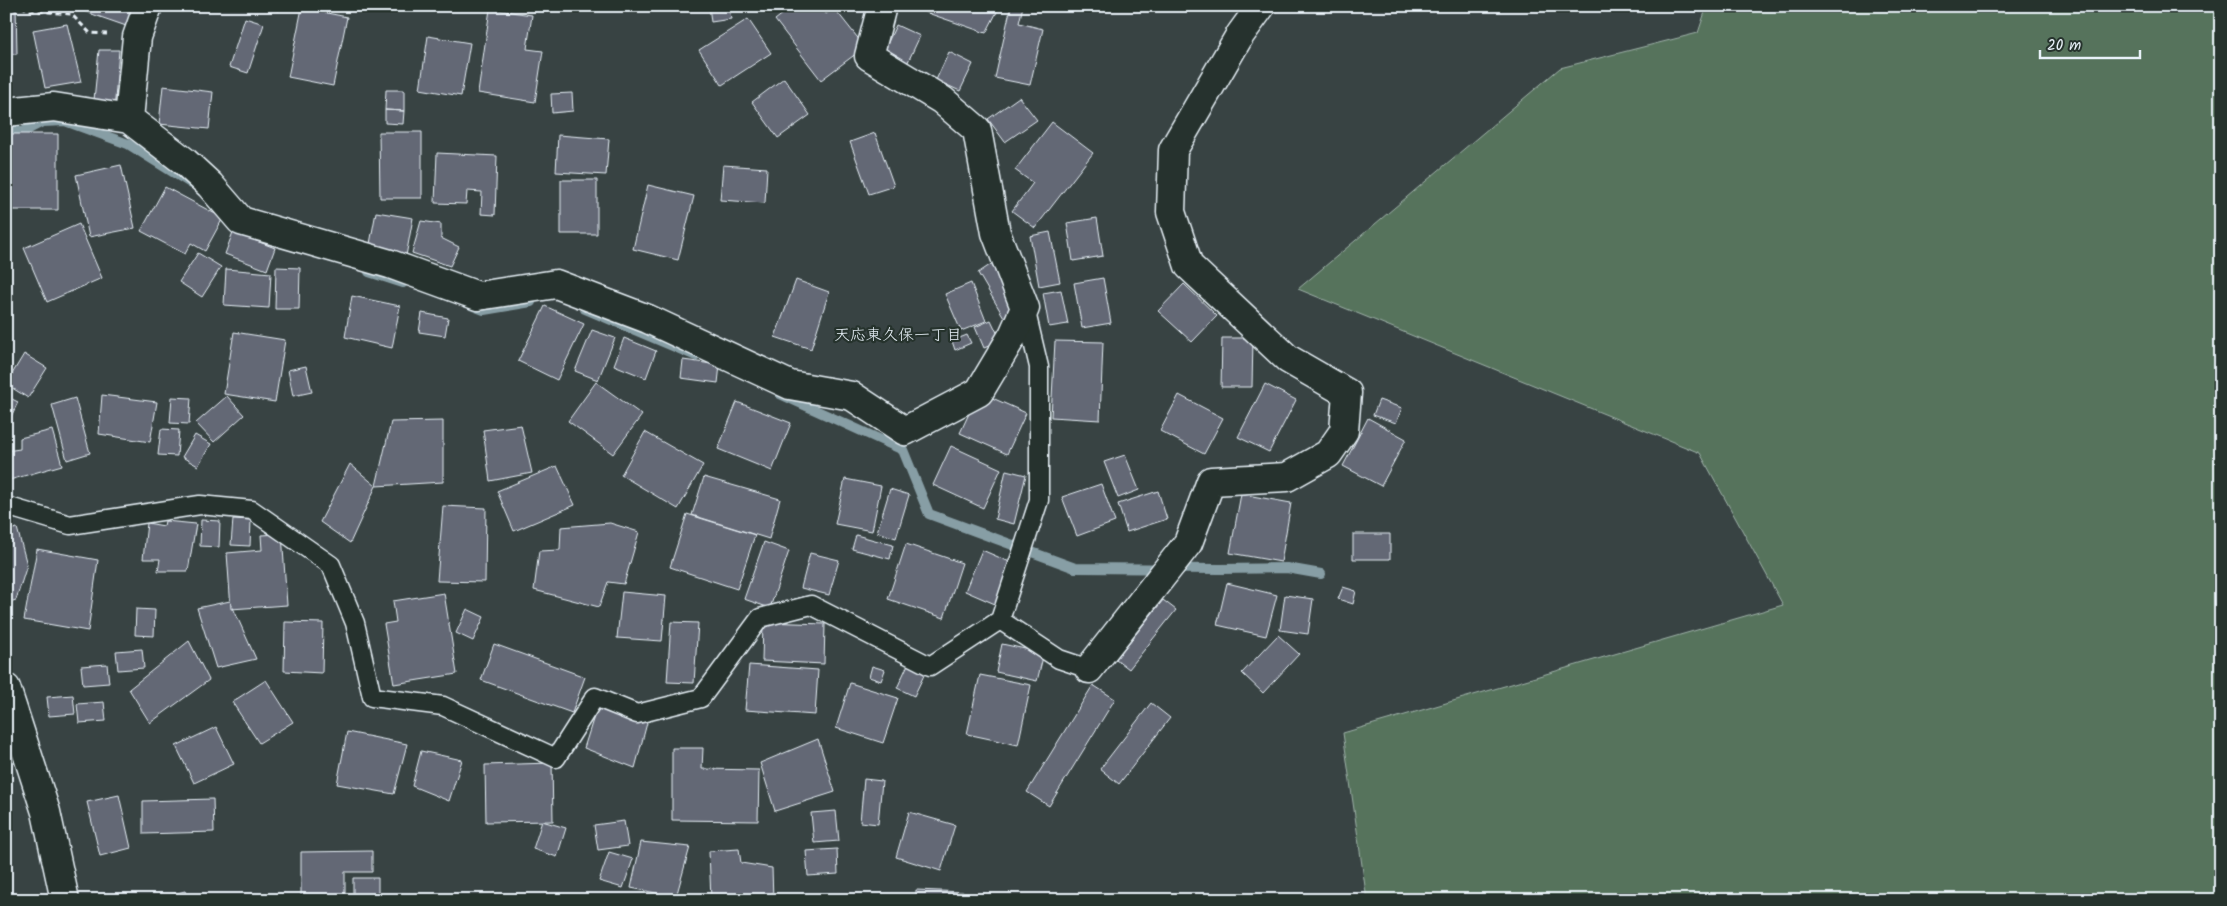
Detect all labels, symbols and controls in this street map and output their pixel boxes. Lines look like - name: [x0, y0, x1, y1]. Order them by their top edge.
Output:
- scale bar: [2040, 28, 2140, 60]
- text: 20 m: [2047, 34, 2081, 58]
- district label: 天応東久保一丁目: [834, 323, 962, 348]

